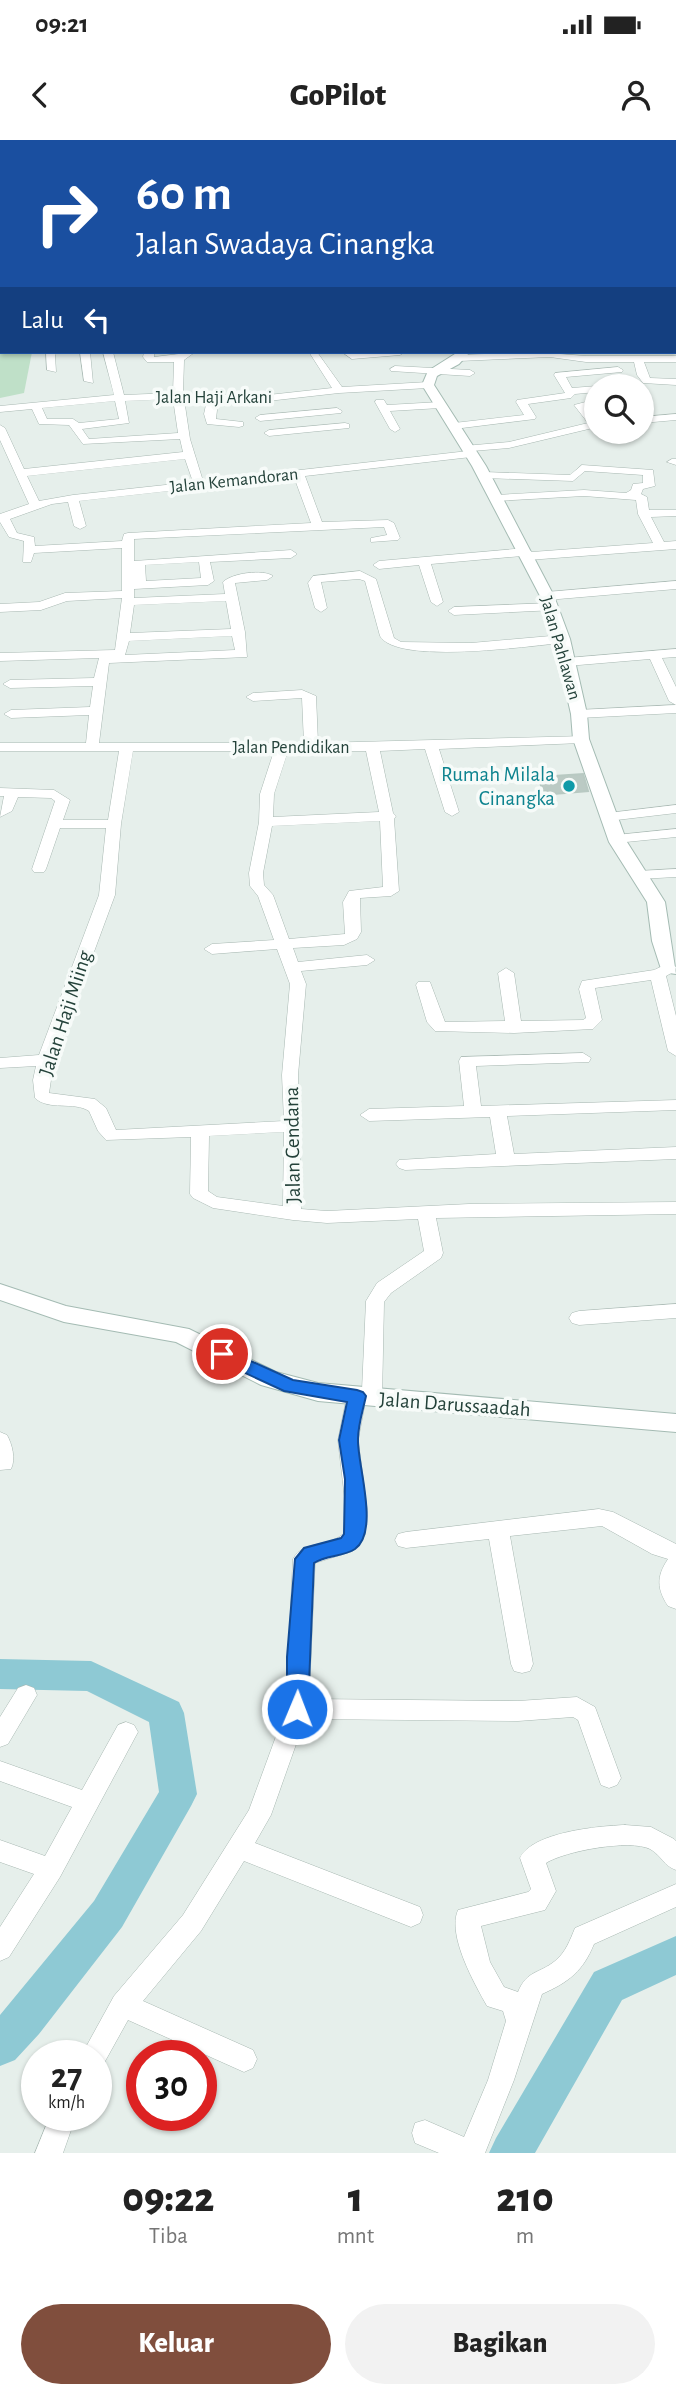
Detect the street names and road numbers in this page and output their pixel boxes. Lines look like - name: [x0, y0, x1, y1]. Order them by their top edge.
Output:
- street label: Jalan Haji Arkani: [156, 389, 272, 407]
- street label: Jalan Kemandoran: [169, 465, 299, 497]
- street label: Jalan Pahlawan: [537, 594, 583, 702]
- street label: Jalan Pendidikan: [232, 739, 350, 757]
- street label: Jalan Haji Miing: [35, 947, 96, 1078]
- street label: Jalan Cendana: [281, 1086, 304, 1204]
- street label: Jalan Darussaadah: [379, 1389, 531, 1420]

